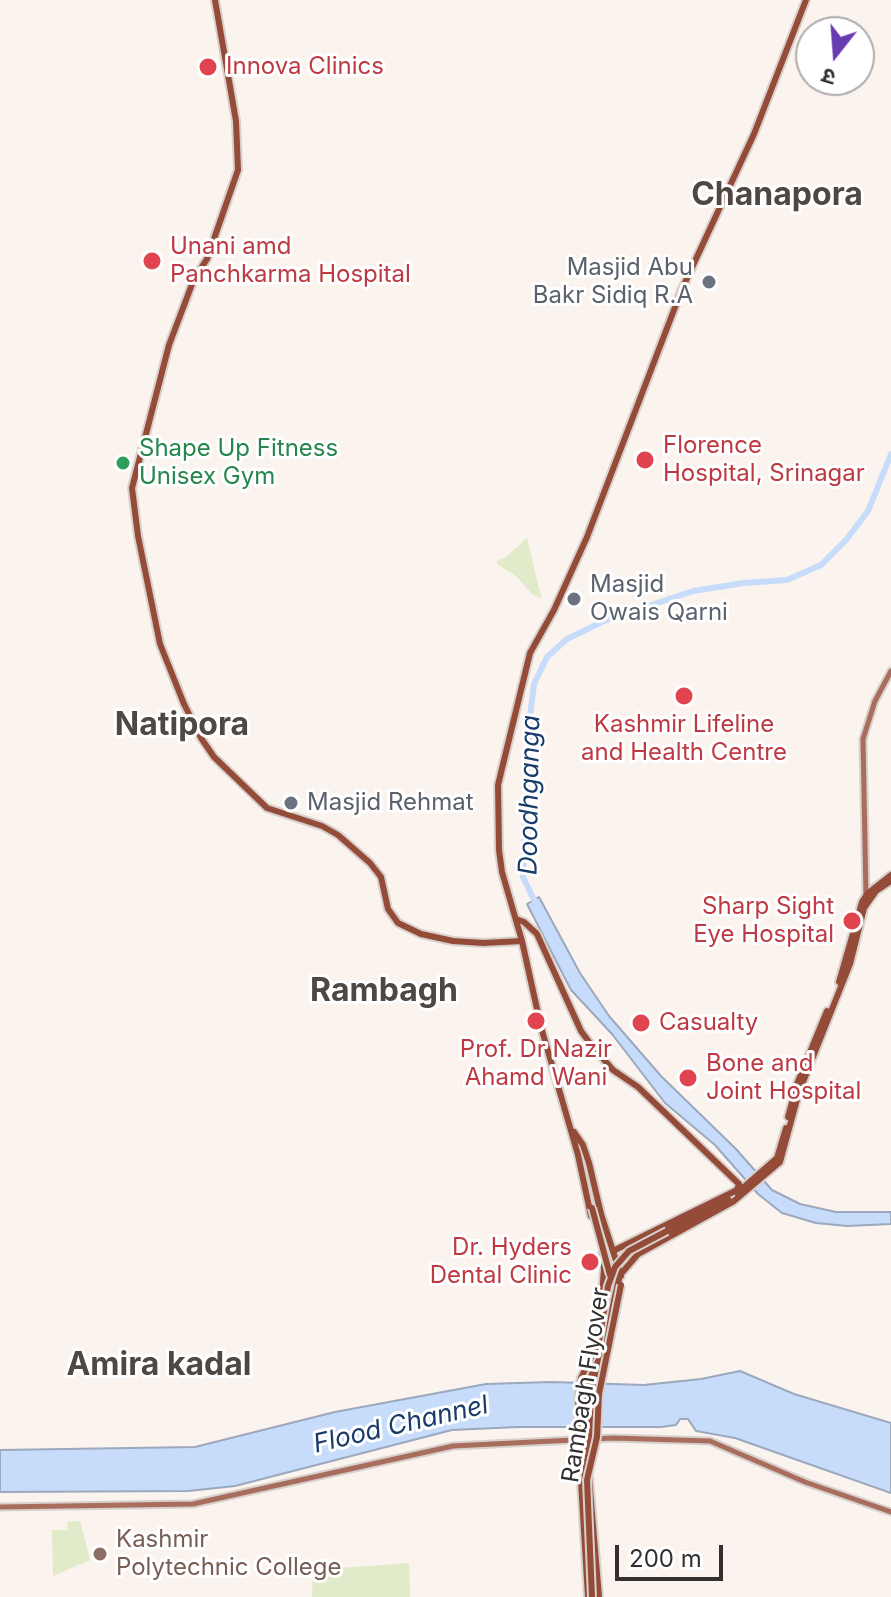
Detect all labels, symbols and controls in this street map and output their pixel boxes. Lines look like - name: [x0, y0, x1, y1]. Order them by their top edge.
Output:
- north arrow: [795, 16, 875, 96]
- place label: Innova Clinics: [226, 53, 384, 81]
- marker: Innova Clinics: [197, 56, 219, 78]
- text: उ: [819, 63, 839, 91]
- district label: Chanapora: [691, 176, 863, 214]
- place label: Unani amd Panchkarma Hospital: [170, 233, 411, 289]
- marker: Unani amd Panchkarma Hospital: [141, 250, 163, 272]
- place label: Masjid Abu Bakr Sidiq R.A: [533, 254, 693, 310]
- marker: Masjid Abu Bakr Sidiq R.A: [700, 273, 718, 291]
- place label: Florence Hospital, Srinagar: [663, 432, 865, 488]
- place label: Shape Up Fitness Unisex Gym: [139, 435, 338, 491]
- marker: Florence Hospital, Srinagar: [634, 449, 656, 471]
- marker: Shape Up Fitness Unisex Gym: [114, 454, 132, 472]
- place label: Masjid Owais Qarni: [590, 571, 728, 627]
- marker: Masjid Owais Qarni: [565, 590, 583, 608]
- marker: Kashmir Lifeline and Health Centre: [673, 685, 695, 707]
- district label: Natipora: [115, 706, 249, 744]
- place label: Kashmir Lifeline and Health Centre: [581, 711, 787, 767]
- water label: Doodhganga: [513, 715, 547, 875]
- place label: Masjid Rehmat: [307, 789, 474, 817]
- marker: Masjid Rehmat: [282, 794, 300, 812]
- place label: Sharp Sight Eye Hospital: [693, 893, 834, 949]
- marker: Sharp Sight Eye Hospital: [841, 910, 863, 932]
- district label: Rambagh: [310, 972, 458, 1010]
- place label: Casualty: [659, 1009, 758, 1037]
- marker: Prof. Dr Nazir Ahamd Wani: [525, 1010, 547, 1032]
- marker: Casualty: [630, 1012, 652, 1034]
- place label: Prof. Dr Nazir Ahamd Wani: [460, 1036, 612, 1092]
- place label: Bone and Joint Hospital: [706, 1050, 861, 1106]
- marker: Bone and Joint Hospital: [677, 1067, 699, 1089]
- place label: Dr. Hyders Dental Clinic: [430, 1234, 572, 1290]
- marker: Dr. Hyders Dental Clinic: [579, 1251, 601, 1273]
- street label: Rambagh Flyover: [556, 1285, 616, 1485]
- district label: Amira kadal: [66, 1346, 252, 1384]
- water label: Flood Channel: [311, 1390, 491, 1460]
- place label: Kashmir Polytechnic College: [116, 1526, 342, 1582]
- scale bar: [619, 1529, 727, 1579]
- text: 200 m: [629, 1544, 702, 1573]
- marker: Kashmir Polytechnic College: [91, 1545, 109, 1563]

